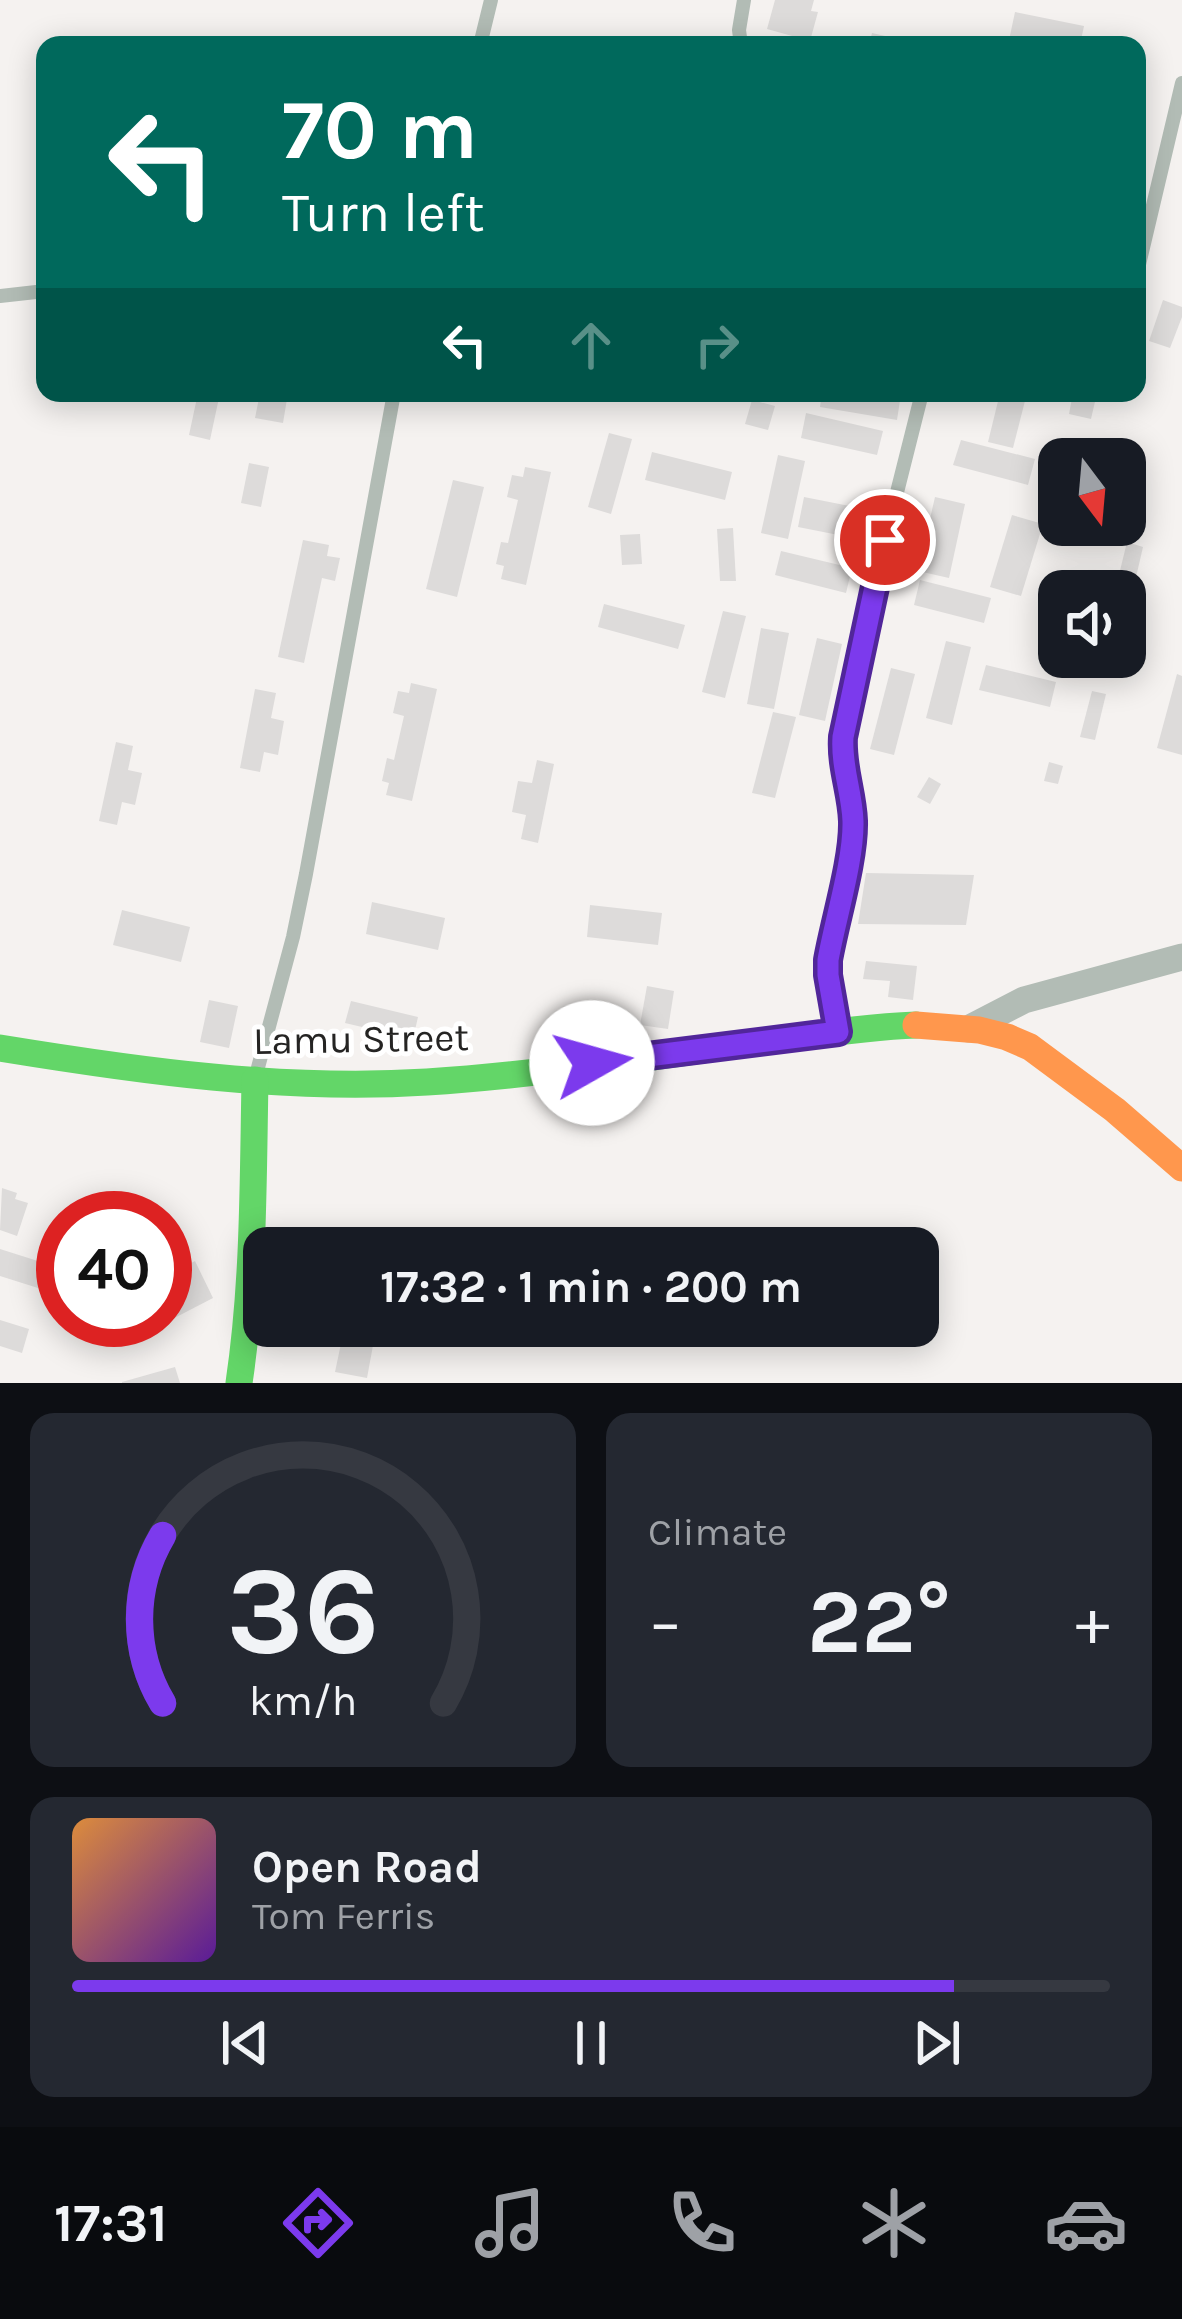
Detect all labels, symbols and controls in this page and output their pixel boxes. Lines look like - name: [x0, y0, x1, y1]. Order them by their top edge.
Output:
- text: 70 m: [282, 81, 478, 179]
- icon: left: [84, 84, 240, 240]
- text: Turn left: [282, 181, 485, 245]
- icon: left: [432, 312, 498, 378]
- icon: ahead: [558, 312, 624, 378]
- icon: right: [684, 312, 750, 378]
- north arrow: [1038, 438, 1146, 546]
- map controls: [1038, 438, 1146, 678]
- pin: [834, 489, 936, 591]
- icon: arrive: [852, 507, 918, 573]
- button: sound: [1038, 570, 1146, 678]
- position arrow: [529, 1000, 655, 1126]
- street label: Lamu Street: [253, 1014, 469, 1064]
- speed limit sign: 40: [36, 1191, 192, 1347]
- text: 17:32 · 1 min · 200 m: [380, 1261, 802, 1313]
- text: Climate: [648, 1509, 787, 1555]
- text: 36: [226, 1538, 380, 1683]
- text: 22°: [807, 1569, 951, 1675]
- text: −: [648, 1583, 683, 1661]
- text: +: [1075, 1583, 1110, 1661]
- text: km/h: [249, 1676, 357, 1726]
- text: Open Road: [252, 1841, 482, 1893]
- text: Tom Ferris: [252, 1893, 435, 1939]
- icon: previous: [212, 2010, 278, 2076]
- icon: pause: [558, 2010, 624, 2076]
- icon: next: [904, 2010, 970, 2076]
- icon: directions: [276, 2181, 360, 2265]
- icon: music: [468, 2181, 552, 2265]
- icon: phone: [660, 2181, 744, 2265]
- icon: climate: [852, 2181, 936, 2265]
- icon: car: [1044, 2181, 1128, 2265]
- text: 17:31: [54, 2191, 168, 2255]

